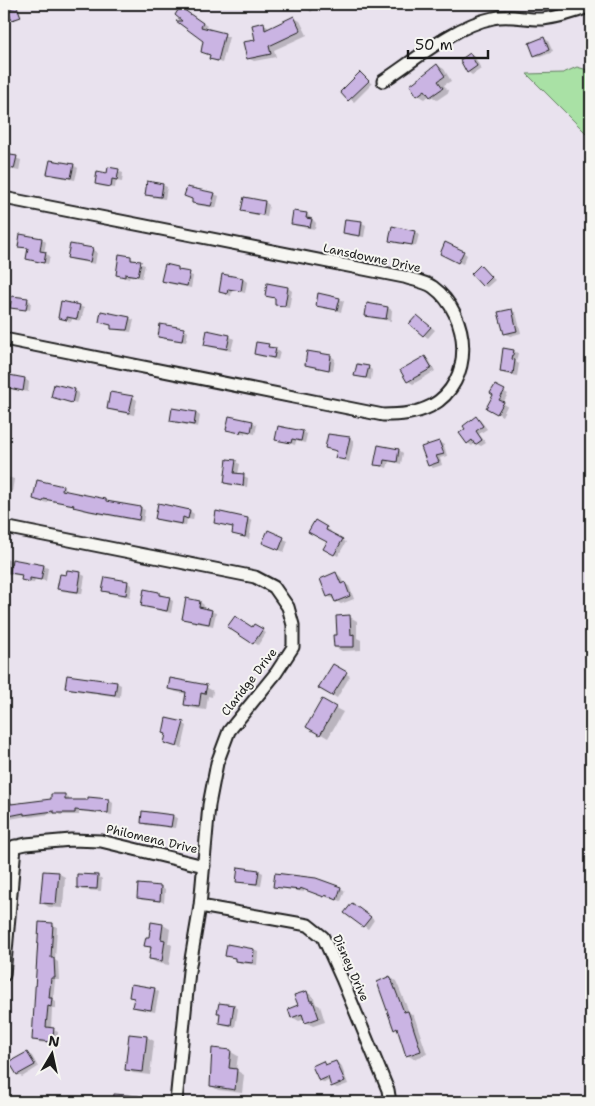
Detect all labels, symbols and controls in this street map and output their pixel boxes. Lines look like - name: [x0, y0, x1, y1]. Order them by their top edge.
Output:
- scale bar: [408, 28, 488, 60]
- text: 50 m: [415, 35, 453, 55]
- street label: Lansdowne Drive: [322, 240, 423, 276]
- street label: Claridge Drive: [218, 645, 281, 719]
- street label: Philomena Drive: [105, 821, 199, 857]
- street label: Disney Drive: [329, 932, 373, 1004]
- north arrow: [28, 1028, 78, 1078]
- text: N: [47, 1031, 61, 1051]

